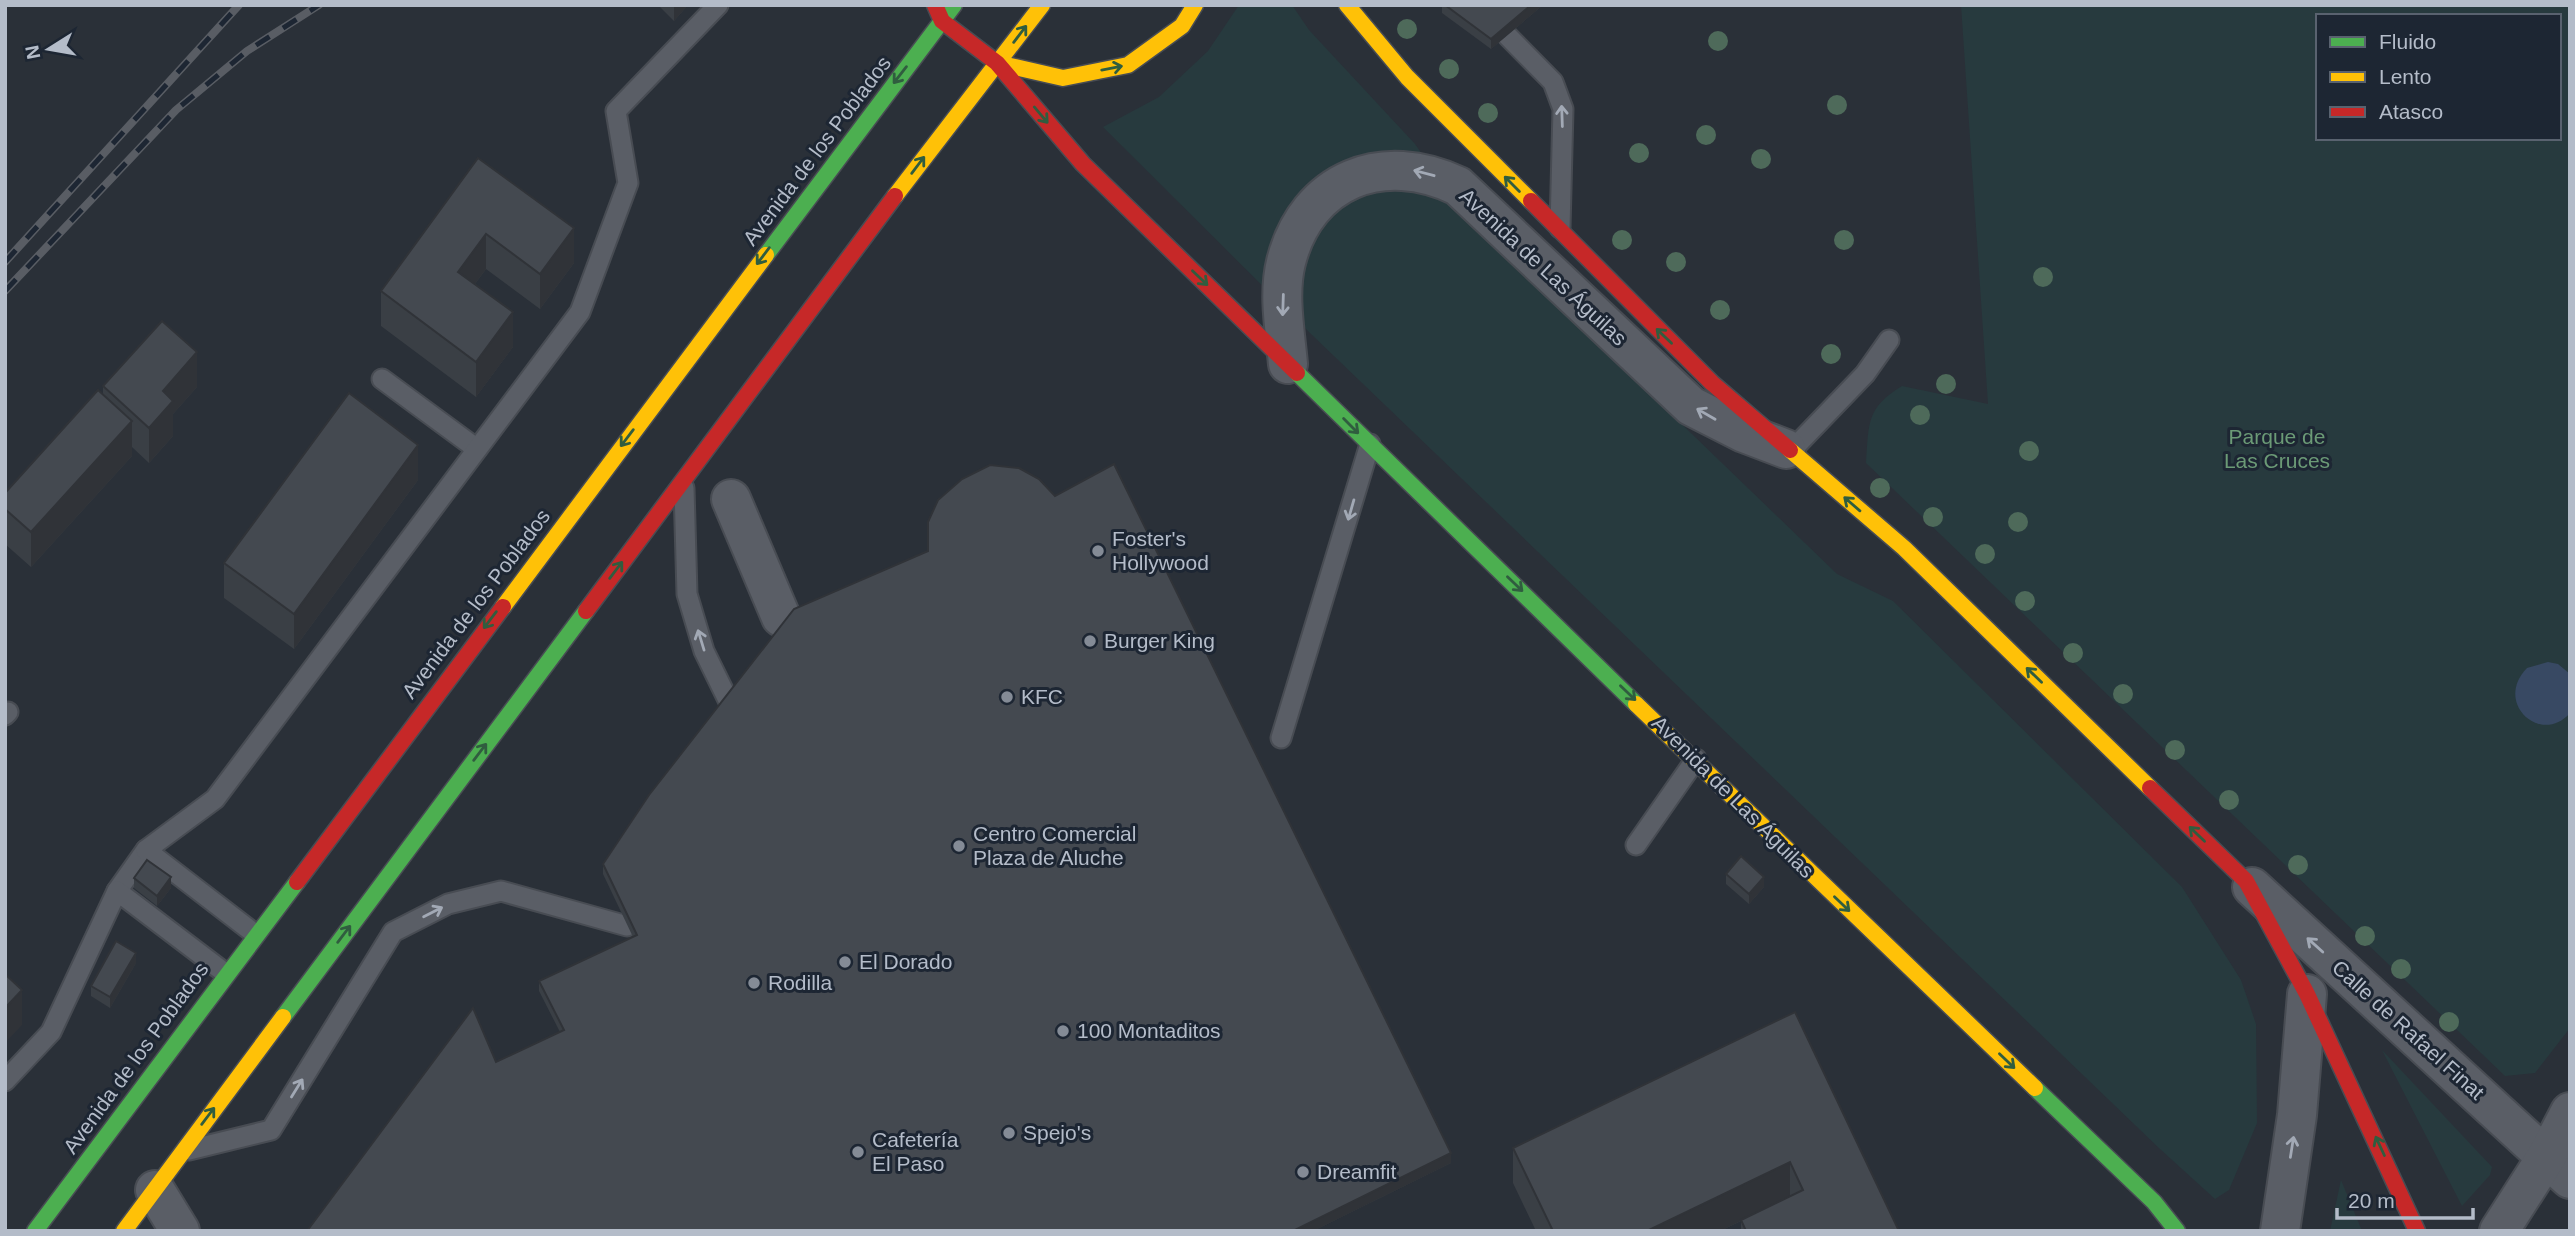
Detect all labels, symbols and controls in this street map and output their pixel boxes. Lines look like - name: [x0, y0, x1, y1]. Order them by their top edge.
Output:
- north arrow: [14, 14, 84, 84]
- legend: [2316, 14, 2561, 140]
- one-way arrow: [1012, 26, 1027, 44]
- text: Fluido: [2379, 30, 2436, 53]
- text: N: [21, 43, 44, 61]
- street label: Avenida de los Poblados: [738, 52, 895, 250]
- one-way arrow: [1100, 61, 1123, 74]
- one-way arrow: [893, 65, 908, 83]
- text: Lento: [2379, 65, 2432, 88]
- text: Atasco: [2379, 100, 2443, 123]
- one-way arrow: [1555, 105, 1568, 128]
- one-way arrow: [1033, 106, 1049, 124]
- one-way arrow: [910, 156, 925, 175]
- one-way arrow: [1413, 166, 1435, 179]
- one-way arrow: [1503, 176, 1520, 193]
- street label: Avenida de Las Águilas: [1455, 184, 1631, 350]
- one-way arrow: [756, 247, 771, 265]
- one-way arrow: [1191, 270, 1208, 287]
- one-way arrow: [1277, 294, 1290, 317]
- one-way arrow: [1656, 327, 1673, 344]
- one-way arrow: [1697, 407, 1717, 421]
- one-way arrow: [1342, 417, 1359, 434]
- park label: Parque de Las Cruces: [2224, 425, 2330, 472]
- one-way arrow: [619, 429, 634, 447]
- one-way arrow: [1843, 496, 1861, 512]
- one-way arrow: [1344, 498, 1357, 521]
- street label: Avenida de los Poblados: [397, 505, 554, 703]
- place label: Foster's Hollywood: [1112, 527, 1209, 574]
- marker: Foster's Hollywood: [1090, 543, 1106, 559]
- one-way arrow: [609, 561, 624, 579]
- one-way arrow: [1506, 575, 1523, 592]
- one-way arrow: [483, 611, 498, 630]
- place label: Burger King: [1104, 629, 1215, 652]
- one-way arrow: [693, 630, 706, 652]
- marker: Burger King: [1082, 633, 1098, 649]
- one-way arrow: [2026, 667, 2043, 684]
- one-way arrow: [1619, 684, 1636, 701]
- place label: KFC: [1021, 685, 1063, 708]
- marker: KFC: [999, 689, 1015, 705]
- street label: Avenida de Las Águilas: [1648, 711, 1819, 882]
- one-way arrow: [473, 743, 488, 762]
- place label: Centro Comercial Plaza de Aluche: [973, 822, 1136, 869]
- one-way arrow: [2189, 825, 2206, 842]
- marker: Centro Comercial Plaza de Aluche: [951, 838, 967, 854]
- one-way arrow: [1833, 896, 1851, 912]
- one-way arrow: [422, 904, 442, 918]
- one-way arrow: [337, 925, 351, 944]
- one-way arrow: [2306, 937, 2324, 953]
- place label: El Dorado: [859, 950, 952, 973]
- marker: El Dorado: [837, 954, 853, 970]
- street label: Calle de Rafael Finat: [2328, 955, 2489, 1104]
- street label: Avenida de los Poblados: [58, 958, 213, 1158]
- place label: Rodilla: [768, 971, 833, 994]
- marker: Rodilla: [746, 975, 762, 991]
- place label: 100 Montaditos: [1077, 1019, 1221, 1042]
- marker: 100 Montaditos: [1055, 1023, 1071, 1039]
- one-way arrow: [1998, 1053, 2015, 1070]
- one-way arrow: [290, 1078, 304, 1098]
- one-way arrow: [200, 1107, 215, 1126]
- place label: Spejo's: [1023, 1121, 1091, 1144]
- marker: Spejo's: [1001, 1125, 1017, 1141]
- place label: Cafetería El Paso: [872, 1128, 959, 1175]
- one-way arrow: [2286, 1136, 2299, 1159]
- one-way arrow: [2373, 1136, 2386, 1157]
- marker: Cafetería El Paso: [850, 1144, 866, 1160]
- place label: Dreamfit: [1317, 1160, 1397, 1183]
- marker: Dreamfit: [1295, 1164, 1311, 1180]
- scale bar: [2337, 1176, 2474, 1220]
- text: 20 m: [2348, 1189, 2395, 1212]

